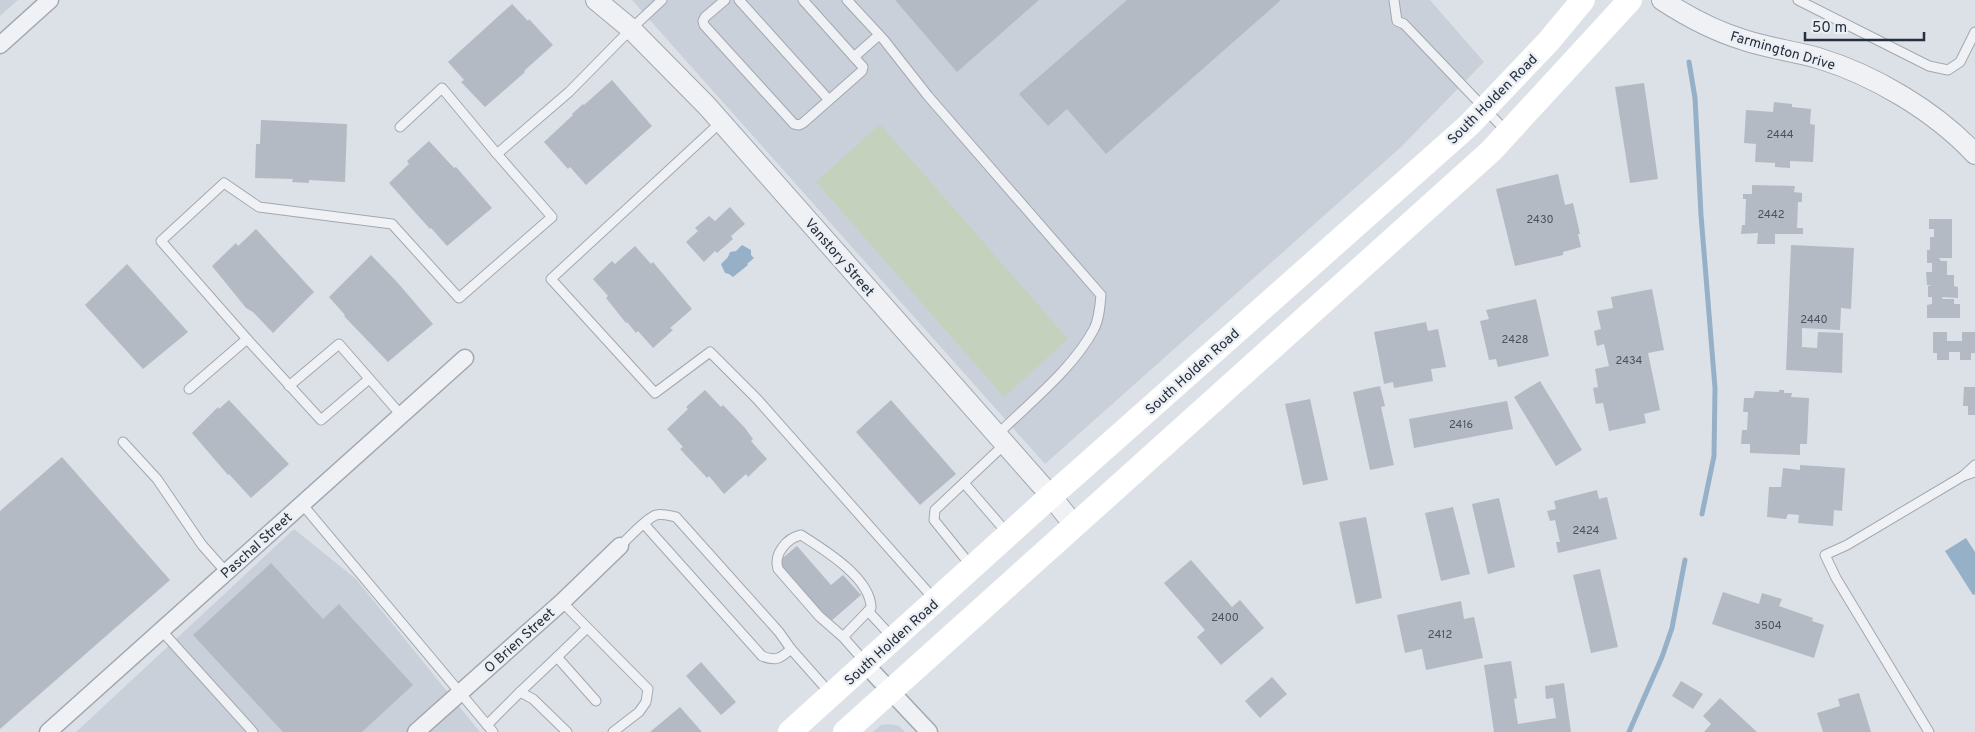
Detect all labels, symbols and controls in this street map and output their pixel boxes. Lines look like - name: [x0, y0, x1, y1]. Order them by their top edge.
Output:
- scale bar: [1805, 10, 1924, 42]
- text: 50 m: [1812, 19, 1847, 38]
- street label: Farmington Drive: [1728, 28, 1837, 75]
- street label: South Holden Road: [1444, 51, 1542, 149]
- house number: 2444: [1766, 128, 1794, 142]
- house number: 2442: [1757, 208, 1785, 222]
- house number: 2430: [1526, 213, 1554, 227]
- street label: Vanstory Street: [800, 216, 877, 300]
- house number: 2440: [1800, 313, 1828, 327]
- street label: South Holden Road: [1143, 325, 1243, 419]
- house number: 2428: [1502, 333, 1528, 347]
- house number: 2434: [1616, 354, 1643, 368]
- house number: 2416: [1449, 418, 1473, 432]
- street label: Paschal Street: [218, 510, 296, 583]
- house number: 2424: [1573, 524, 1600, 538]
- street label: South Holden Road: [842, 596, 942, 690]
- street label: O Brien Street: [481, 605, 559, 677]
- house number: 2400: [1211, 611, 1239, 625]
- house number: 3504: [1754, 619, 1782, 633]
- house number: 2412: [1428, 628, 1452, 642]

